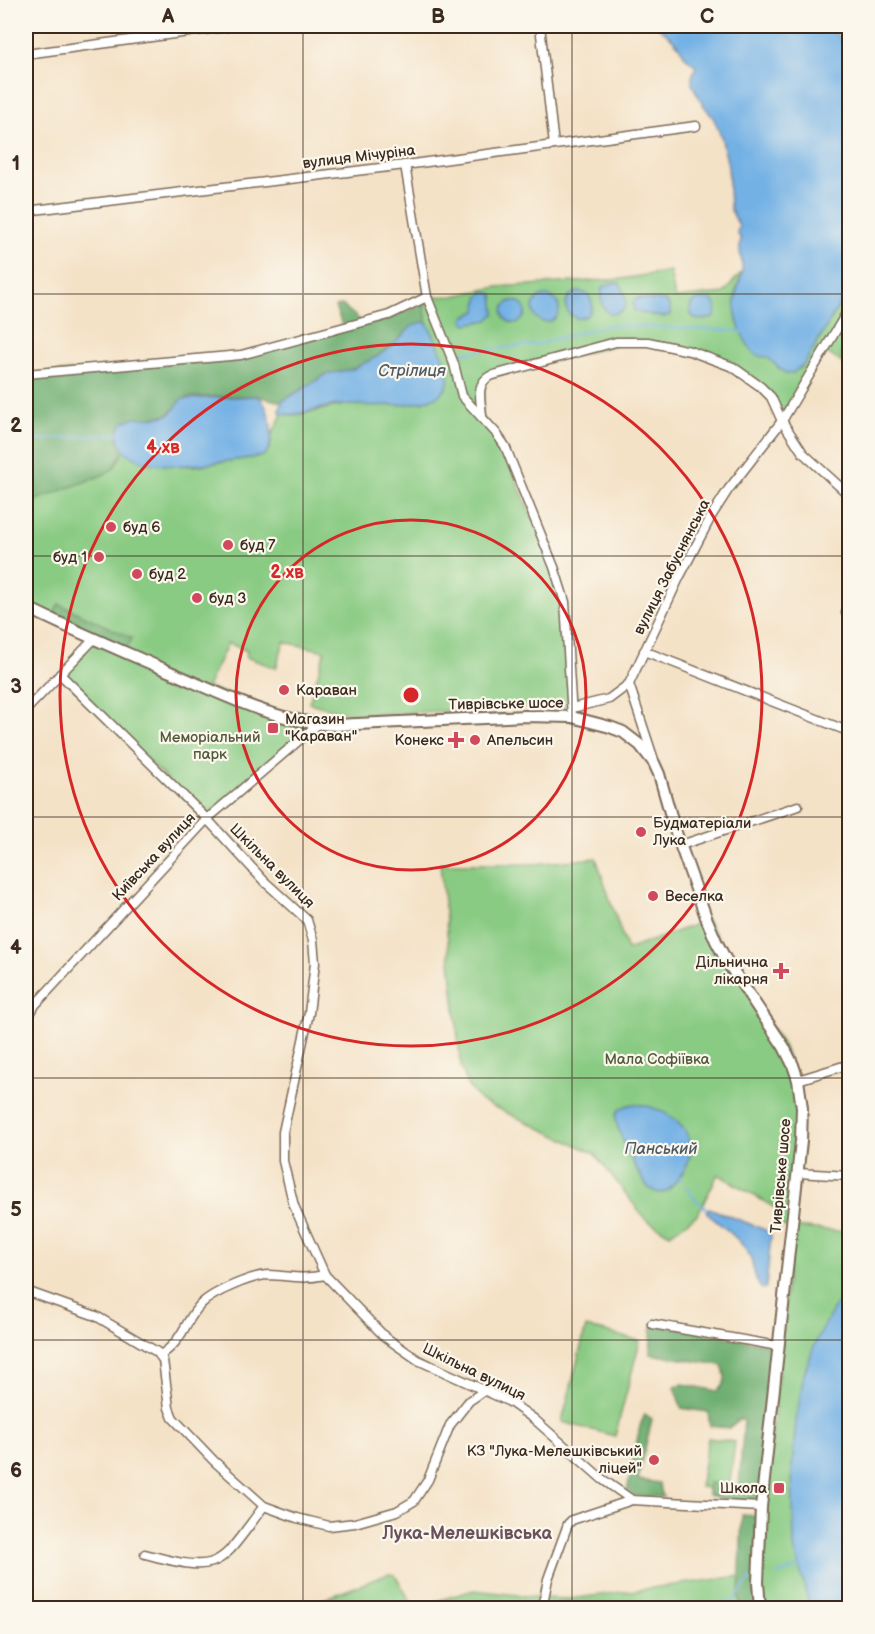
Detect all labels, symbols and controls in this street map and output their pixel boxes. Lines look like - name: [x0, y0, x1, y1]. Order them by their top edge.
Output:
- text: A: [161, 5, 175, 29]
- text: B: [431, 5, 445, 29]
- text: C: [700, 5, 714, 29]
- street label: вулиця Мічуріна: [302, 141, 416, 173]
- text: 1: [12, 152, 20, 176]
- water label: Стрілиця: [378, 362, 446, 381]
- text: 2: [10, 414, 22, 438]
- text: 4 хв: [146, 437, 180, 458]
- street label: вулиця Забуснянська: [630, 496, 715, 638]
- place label: буд 6: [123, 518, 160, 537]
- marker: буд 6: [104, 520, 118, 534]
- place label: буд 7: [240, 536, 276, 555]
- marker: буд 7: [221, 538, 235, 552]
- place label: буд 1: [53, 548, 87, 567]
- marker: буд 1: [92, 550, 106, 564]
- text: 2 хв: [270, 562, 304, 583]
- place label: буд 2: [149, 565, 186, 584]
- marker: буд 2: [130, 567, 144, 581]
- place label: буд 3: [209, 589, 247, 608]
- marker: буд 3: [190, 591, 204, 605]
- text: 3: [10, 675, 22, 699]
- place label: Караван: [296, 681, 357, 700]
- marker: Караван: [277, 683, 291, 697]
- centre of rings: [401, 685, 421, 705]
- street label: Тиврівське шосе: [448, 693, 564, 715]
- place label: Магазин "Караван": [285, 710, 357, 746]
- marker: Магазин "Караван": [266, 721, 280, 735]
- park label: Меморіальний парк: [160, 728, 261, 764]
- place label: Конекс: [395, 731, 445, 750]
- place label: Апельсин: [486, 731, 553, 750]
- marker: Конекс: [449, 733, 463, 747]
- marker: Апельсин: [468, 733, 482, 747]
- street label: Київська вулиця: [108, 809, 200, 905]
- place label: Будматеріали Лука: [652, 814, 751, 850]
- street label: Шкільна вулиця: [226, 820, 318, 912]
- marker: Будматеріали Лука: [634, 825, 648, 839]
- place label: Веселка: [665, 887, 724, 906]
- marker: Веселка: [646, 889, 660, 903]
- text: 4: [10, 936, 22, 960]
- place label: Дільнична лікарня: [696, 953, 768, 989]
- marker: Дільнична лікарня: [772, 962, 790, 980]
- park label: Мала Софіївка: [604, 1050, 710, 1069]
- street label: Тиврівське шосе: [767, 1118, 795, 1234]
- water label: Панський: [625, 1140, 697, 1159]
- text: 5: [10, 1198, 22, 1222]
- street label: Шкільна вулиця: [419, 1339, 529, 1405]
- place label: КЗ "Лука-Мелешківський ліцей": [467, 1442, 642, 1478]
- marker: КЗ "Лука-Мелешківський ліцей": [647, 1453, 661, 1467]
- text: 6: [10, 1459, 22, 1483]
- place label: Школа: [720, 1479, 767, 1498]
- marker: Школа: [772, 1481, 786, 1495]
- district label: Лука-Мелешківська: [381, 1523, 552, 1544]

